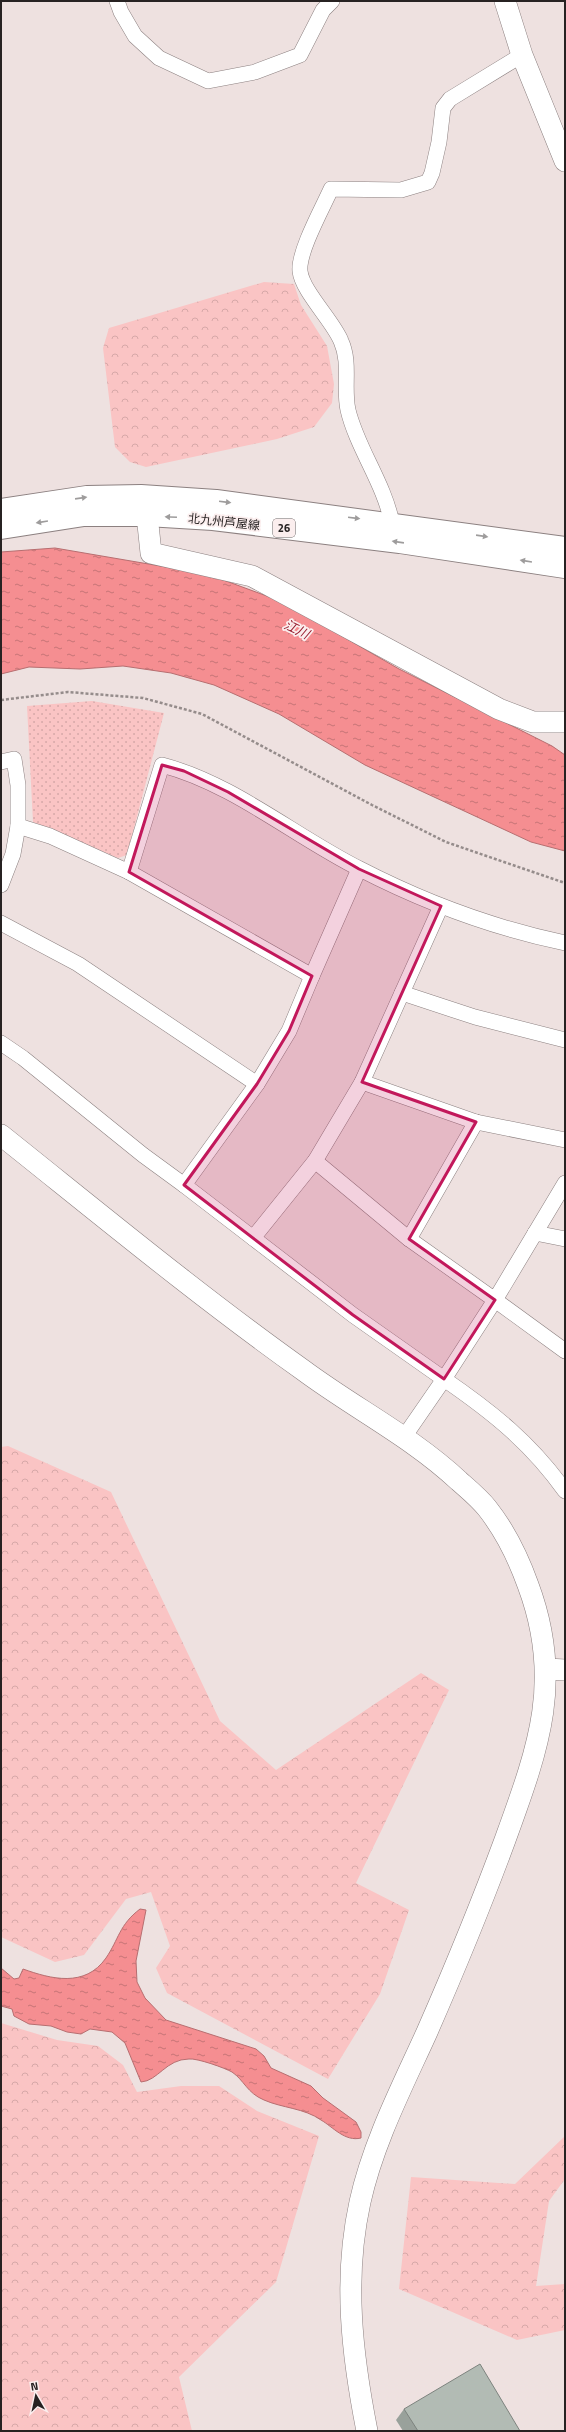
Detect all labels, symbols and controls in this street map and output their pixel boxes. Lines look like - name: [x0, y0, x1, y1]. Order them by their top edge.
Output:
- one-way arrow: [75, 495, 87, 501]
- one-way arrow: [219, 499, 231, 505]
- street label: 北九州芦屋線: [187, 508, 261, 535]
- one-way arrow: [165, 513, 177, 520]
- one-way arrow: [348, 515, 360, 521]
- one-way arrow: [36, 519, 48, 525]
- road number: 26: [273, 519, 295, 537]
- one-way arrow: [476, 533, 489, 539]
- one-way arrow: [392, 539, 404, 545]
- one-way arrow: [520, 558, 533, 564]
- water label: 江川: [281, 614, 315, 645]
- north arrow: [16, 2376, 56, 2416]
- text: N: [29, 2378, 39, 2395]

